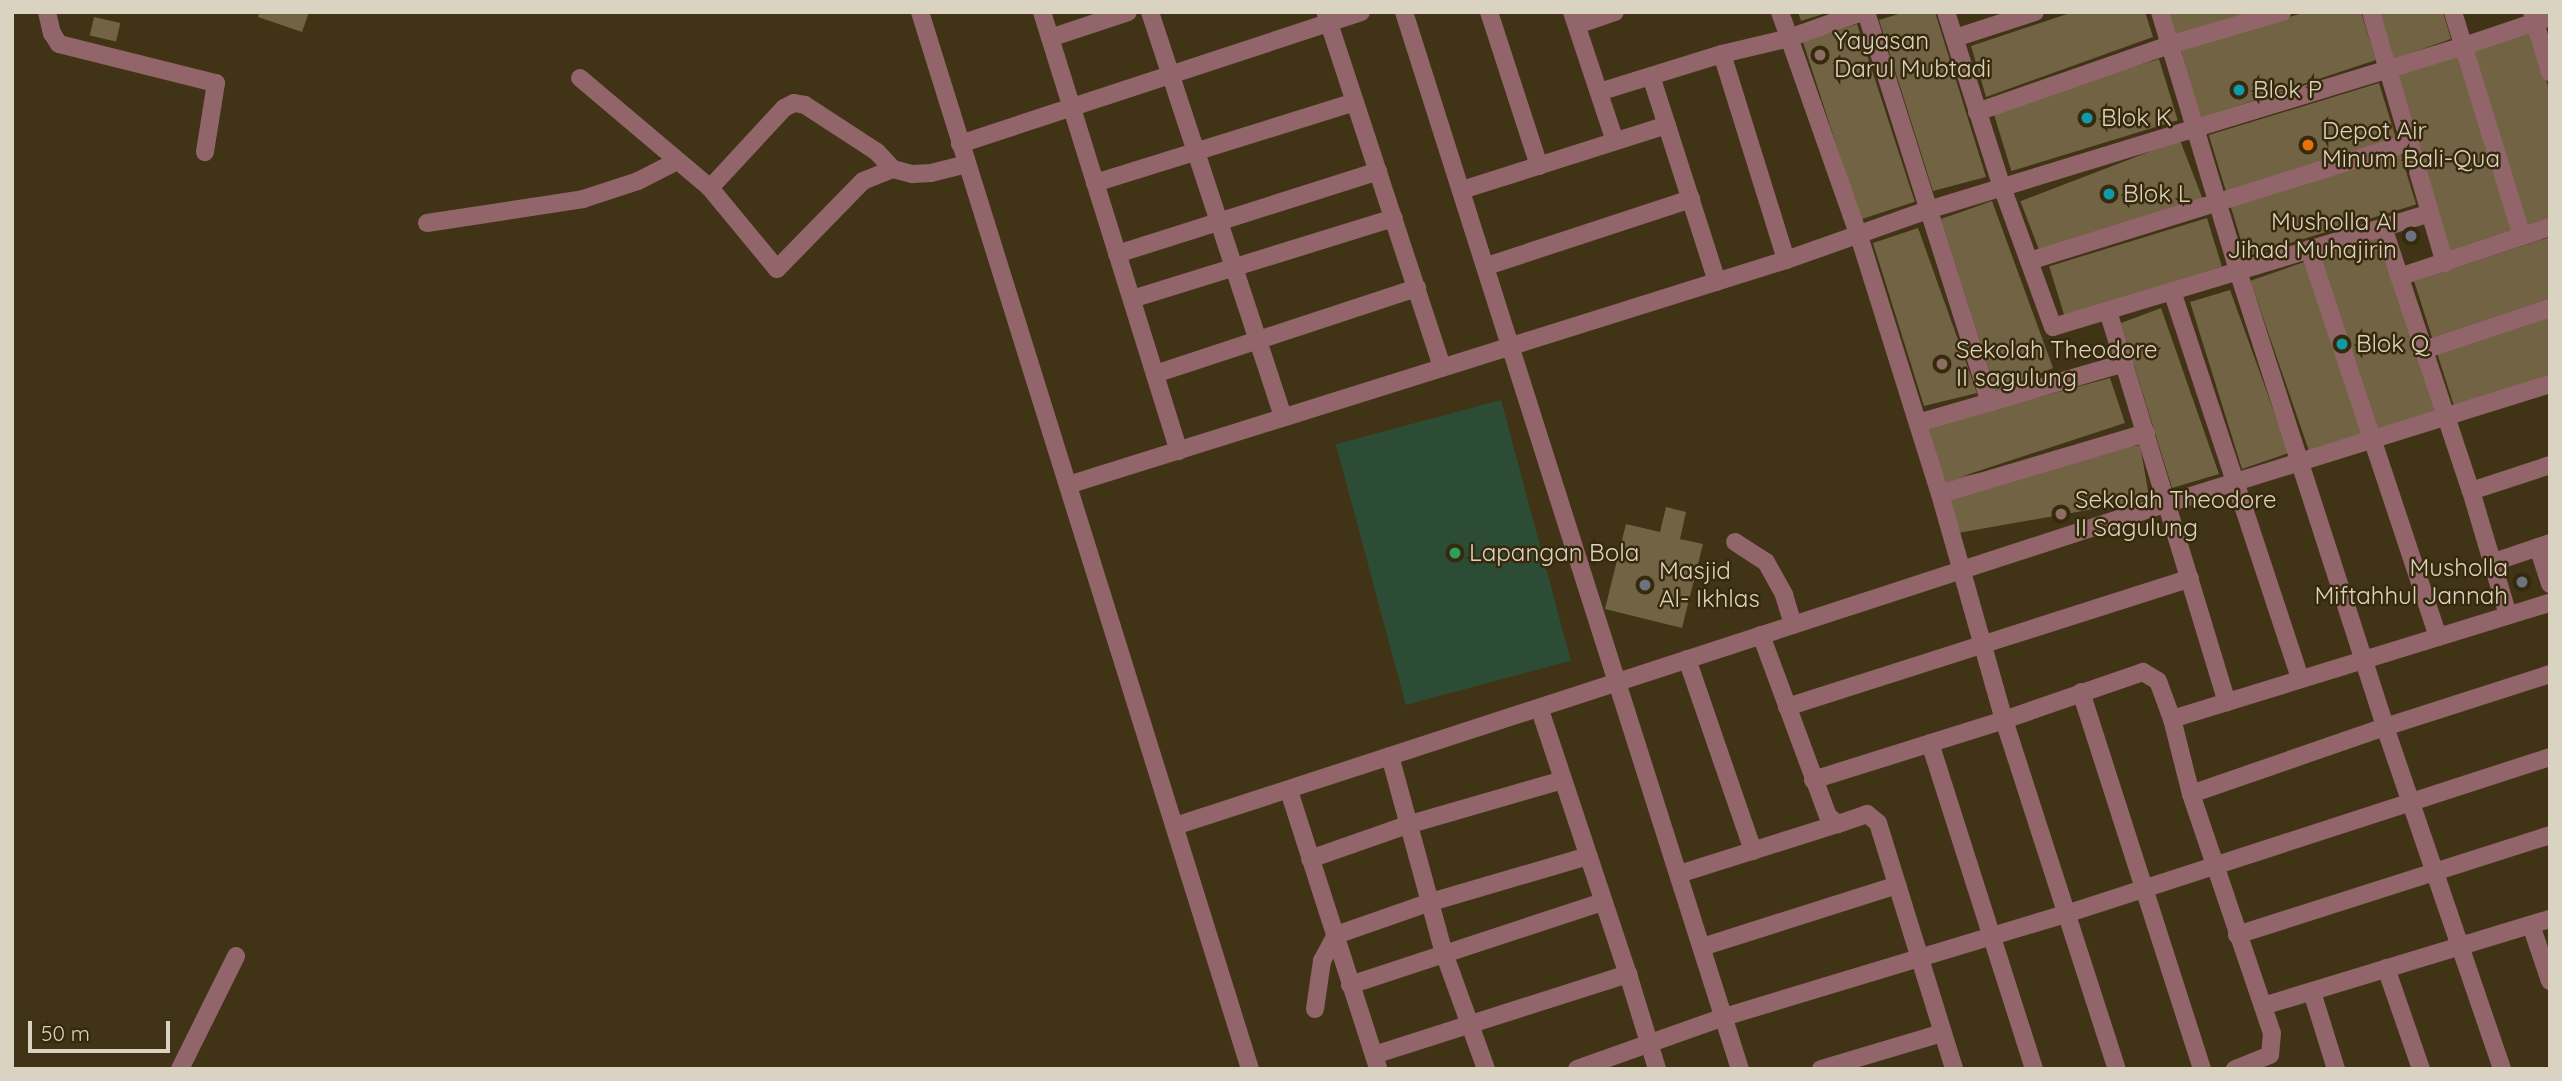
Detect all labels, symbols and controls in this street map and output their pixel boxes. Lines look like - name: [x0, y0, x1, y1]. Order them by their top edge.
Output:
- place label: Yayasan Darul Mubtadi: [1834, 27, 1991, 83]
- marker: Yayasan Darul Mubtadi: [1812, 47, 1828, 63]
- place label: Blok P: [2253, 76, 2322, 104]
- marker: Blok P: [2231, 82, 2247, 98]
- place label: Blok K: [2101, 104, 2172, 132]
- marker: Blok K: [2079, 110, 2095, 126]
- place label: Depot Air Minum Bali-Qua: [2322, 117, 2500, 173]
- marker: Depot Air Minum Bali-Qua: [2300, 137, 2316, 153]
- place label: Blok L: [2123, 180, 2190, 208]
- marker: Blok L: [2101, 186, 2117, 202]
- place label: Musholla Al Jihad Muhajirin: [2227, 208, 2397, 264]
- marker: Musholla Al Jihad Muhajirin: [2403, 228, 2419, 244]
- place label: Blok Q: [2356, 330, 2429, 358]
- place label: Sekolah Theodore II sagulung: [1956, 336, 2158, 392]
- marker: Blok Q: [2334, 336, 2350, 352]
- marker: Sekolah Theodore II sagulung: [1934, 356, 1950, 372]
- place label: Sekolah Theodore II Sagulung: [2075, 486, 2277, 542]
- marker: Sekolah Theodore II Sagulung: [2053, 506, 2069, 522]
- place label: Lapangan Bola: [1469, 539, 1639, 567]
- marker: Lapangan Bola: [1447, 545, 1463, 561]
- place label: Musholla Miftahhul Jannah: [2314, 554, 2508, 610]
- place label: Masjid Al- Ikhlas: [1659, 557, 1760, 613]
- marker: Musholla Miftahhul Jannah: [2514, 574, 2530, 590]
- marker: Masjid Al- Ikhlas: [1637, 577, 1653, 593]
- scale bar: [32, 1007, 173, 1052]
- text: 50 m: [41, 1020, 90, 1046]

